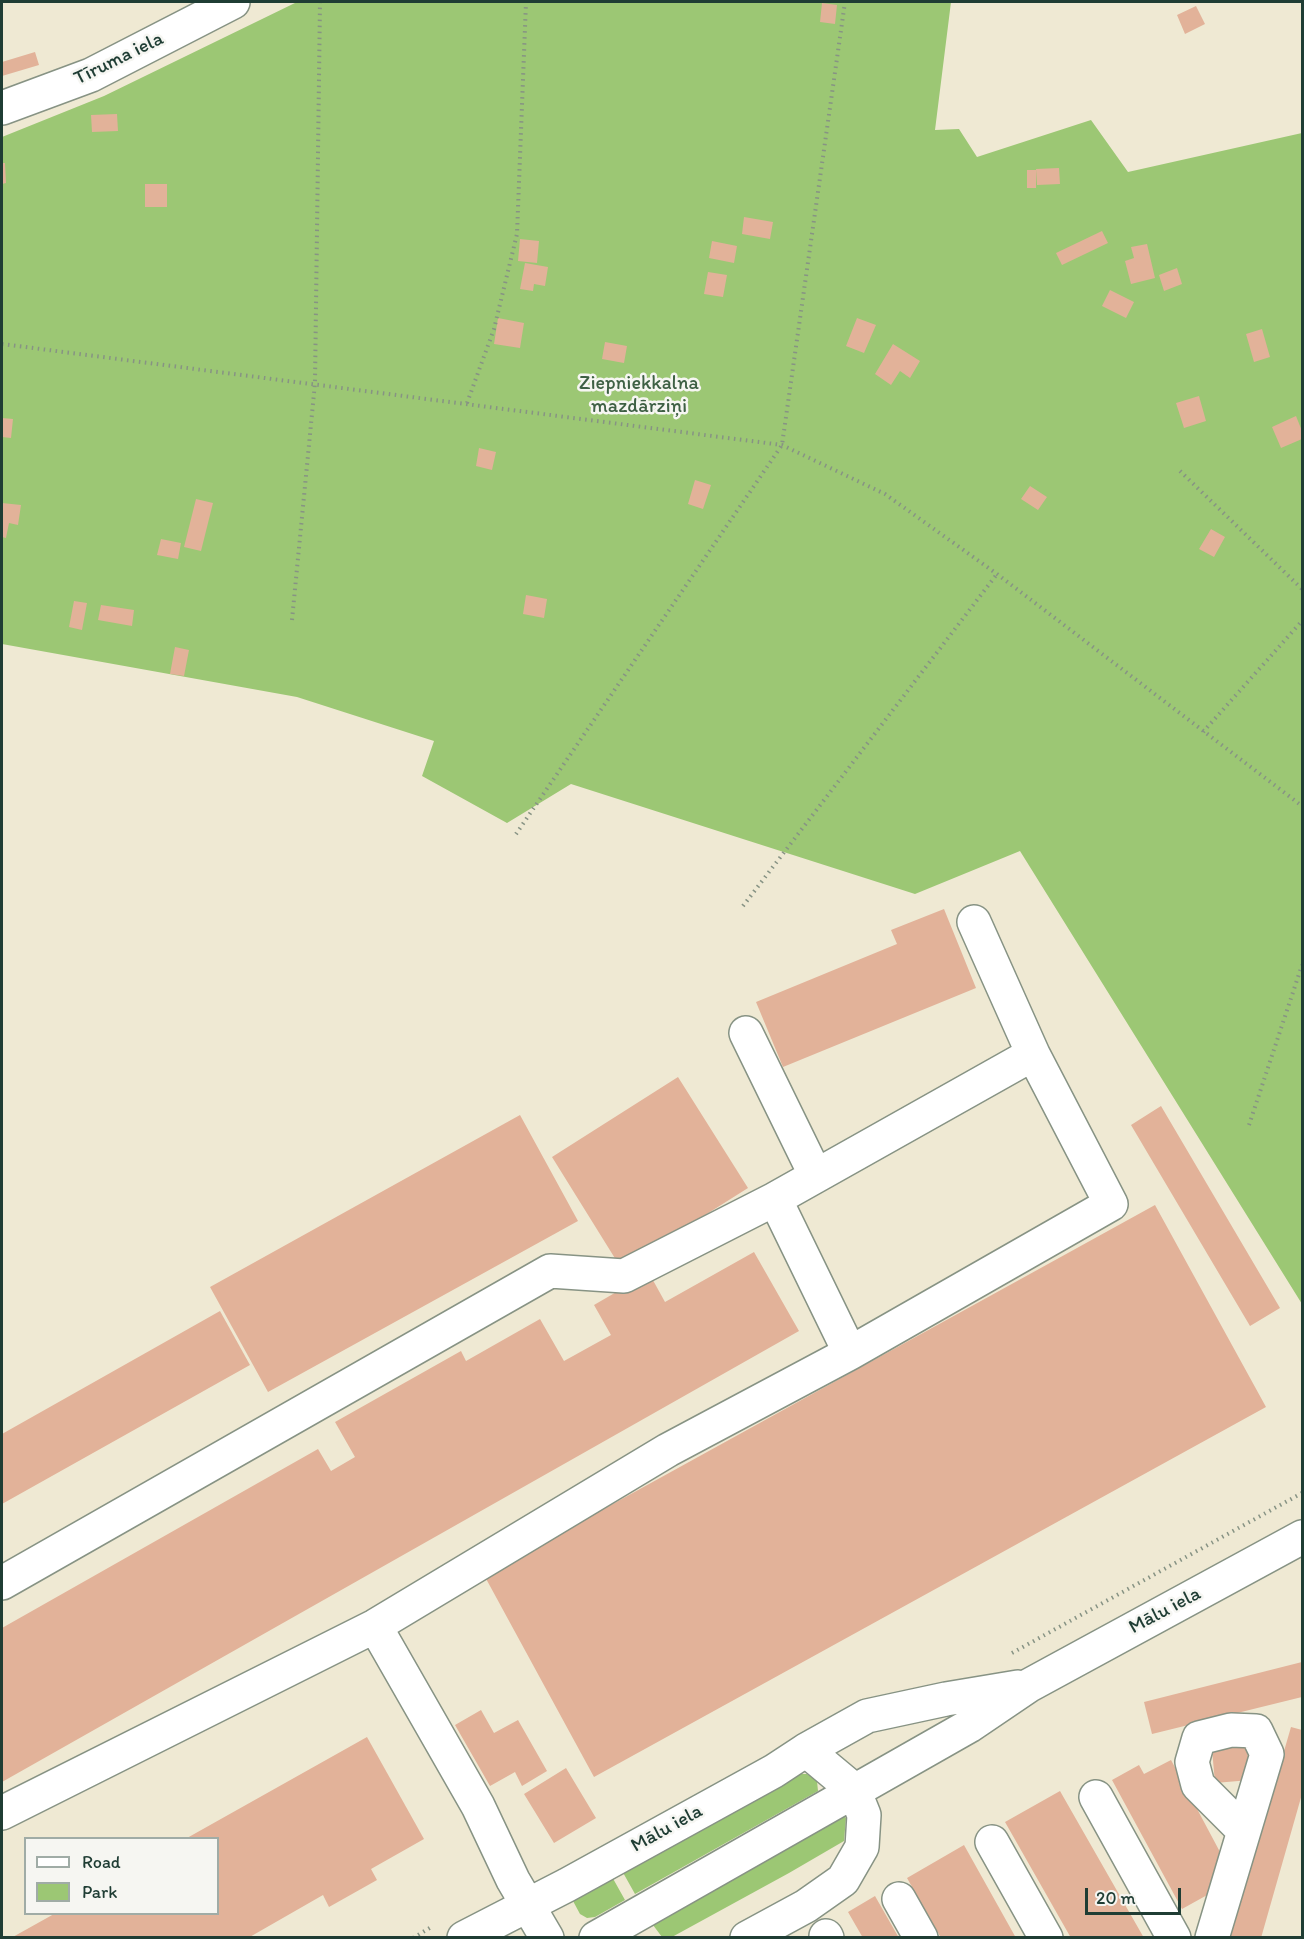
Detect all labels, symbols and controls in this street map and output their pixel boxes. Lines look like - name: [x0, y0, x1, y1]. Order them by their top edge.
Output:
- street label: Tīruma iela: [70, 27, 168, 91]
- park label: Ziepniekkalna mazdārziņi: [579, 372, 699, 419]
- street label: Mālu iela: [1125, 1582, 1205, 1640]
- street label: Mālu iela: [627, 1800, 707, 1858]
- legend: [24, 1837, 219, 1915]
- text: Road: [82, 1851, 121, 1873]
- scale bar: [1088, 1876, 1184, 1914]
- text: Park: [82, 1881, 117, 1903]
- text: 20 m: [1096, 1887, 1136, 1909]

